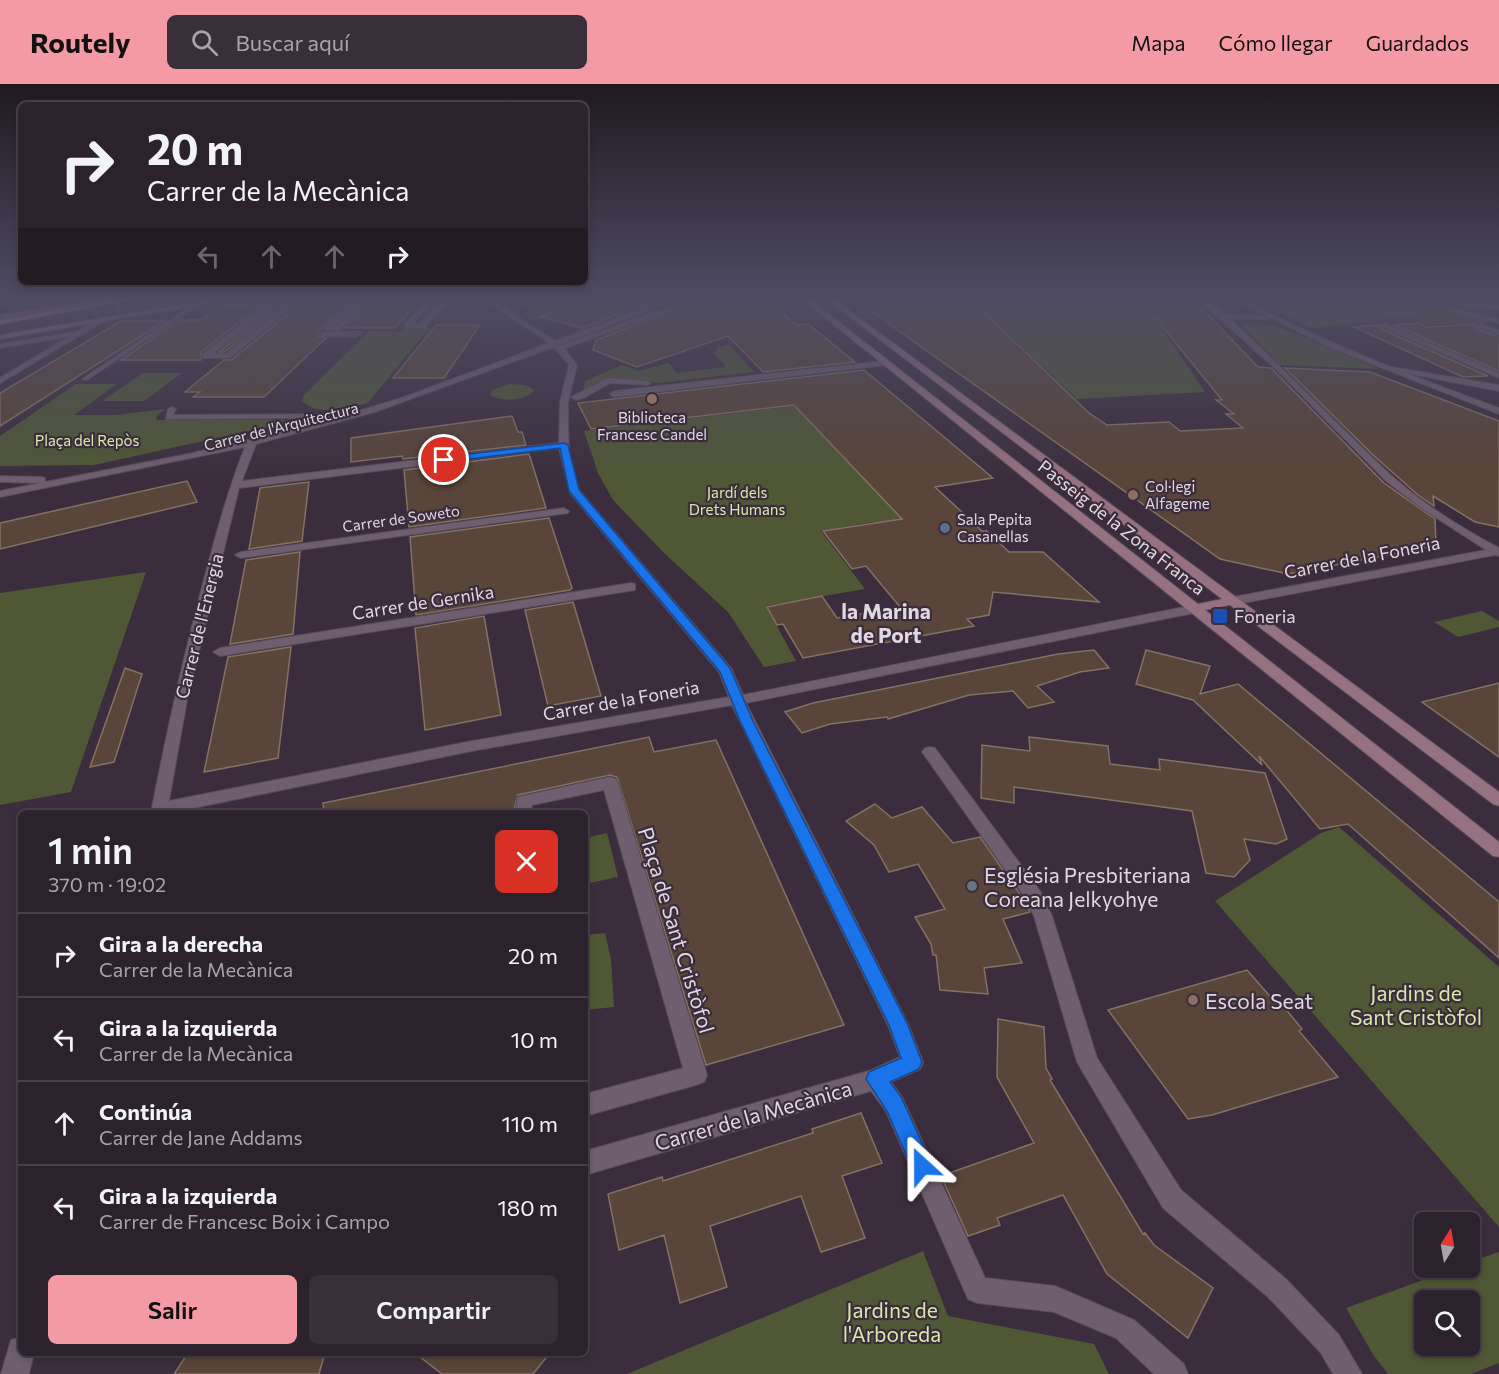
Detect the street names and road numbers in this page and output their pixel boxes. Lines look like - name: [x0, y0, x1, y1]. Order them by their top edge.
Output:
- street label: Carrer de l'Arquitectura: [202, 398, 360, 454]
- street label: Passeig de la Zona Franca: [1034, 455, 1210, 599]
- street label: Carrer de Soweto: [341, 501, 461, 535]
- street label: Carrer de la Foneria: [1282, 531, 1442, 583]
- street label: Carrer de l'Energia: [170, 551, 228, 701]
- street label: Carrer de Gernika: [351, 580, 495, 624]
- street label: Carrer de la Foneria: [541, 675, 701, 725]
- street label: Plaça de Sant Cristòfol: [634, 824, 720, 1036]
- street label: Carrer de la Mecànica: [651, 1075, 855, 1155]

